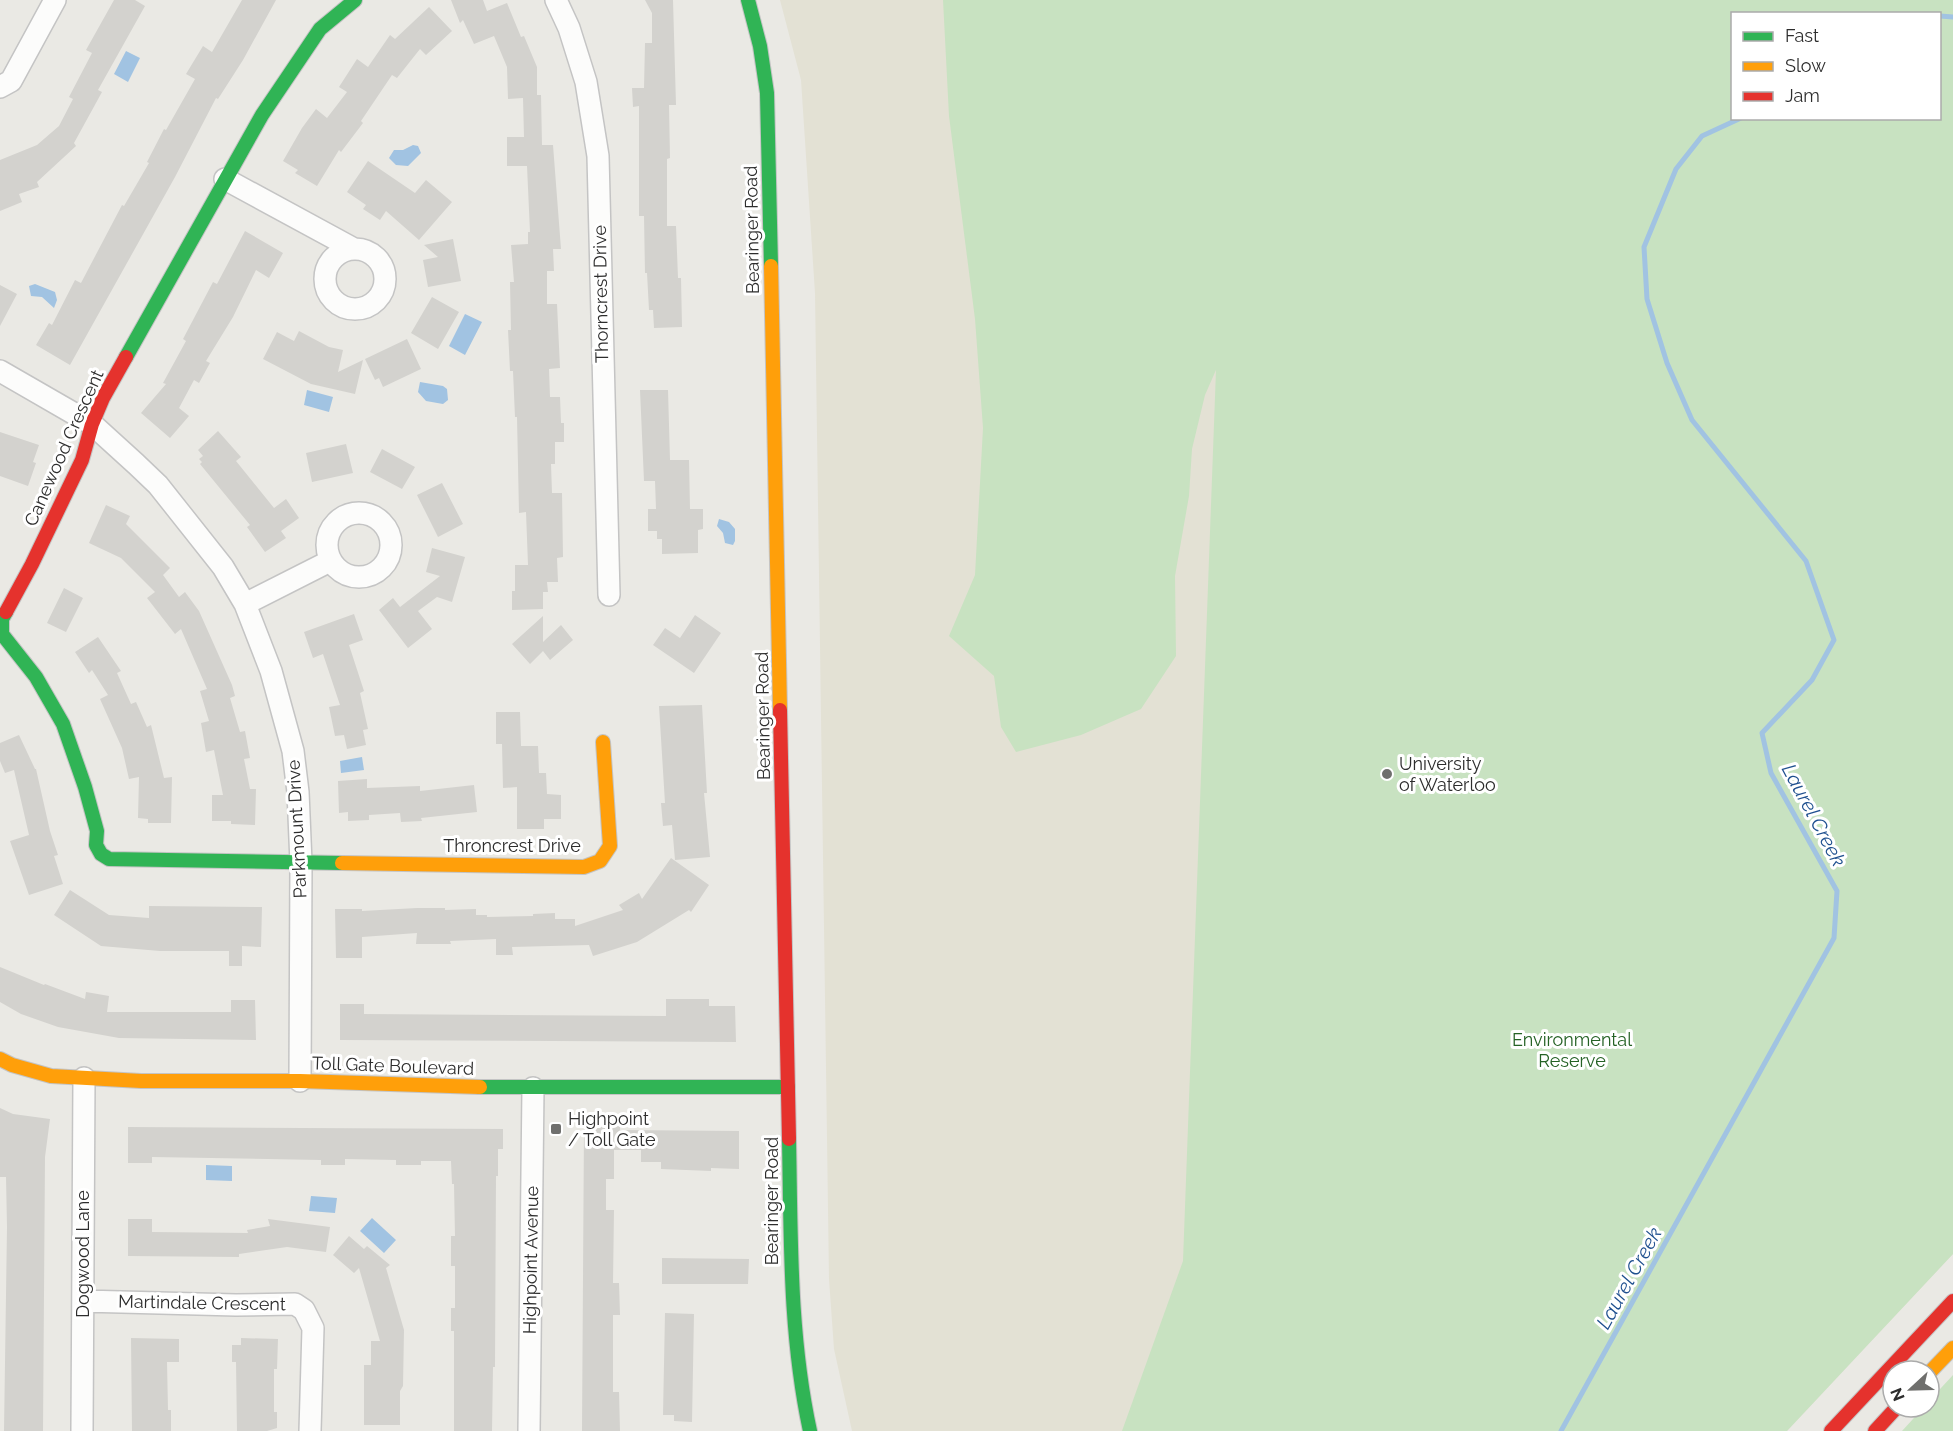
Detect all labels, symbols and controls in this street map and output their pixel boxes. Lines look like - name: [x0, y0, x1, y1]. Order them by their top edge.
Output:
- legend: [1731, 12, 1941, 120]
- text: Fast: [1785, 25, 1819, 46]
- text: Slow: [1785, 55, 1826, 76]
- text: Jam: [1785, 85, 1820, 106]
- street label: Bearinger Road: [740, 166, 763, 294]
- street label: Thorncrest Drive: [589, 225, 612, 363]
- street label: Canewood Crescent: [20, 366, 107, 529]
- street label: Bearinger Road: [751, 652, 774, 780]
- place label: University of Waterloo: [1399, 753, 1496, 795]
- street label: Parkmount Drive: [282, 759, 311, 899]
- water label: Laurel Creek: [1777, 760, 1851, 871]
- marker: University of Waterloo: [1380, 767, 1394, 781]
- street label: Throncrest Drive: [443, 835, 581, 856]
- park label: Environmental Reserve: [1512, 1029, 1632, 1071]
- street label: Toll Gate Boulevard: [312, 1052, 474, 1079]
- place label: Highpoint / Toll Gate: [568, 1108, 656, 1150]
- marker: Highpoint / Toll Gate: [549, 1122, 563, 1136]
- street label: Bearinger Road: [761, 1137, 782, 1265]
- street label: Highpoint Avenue: [519, 1185, 542, 1334]
- street label: Dogwood Lane: [72, 1190, 93, 1318]
- water label: Laurel Creek: [1591, 1223, 1667, 1333]
- street label: Martindale Crescent: [118, 1291, 286, 1314]
- north arrow: [1881, 1359, 1941, 1419]
- text: N: [1886, 1385, 1909, 1404]

